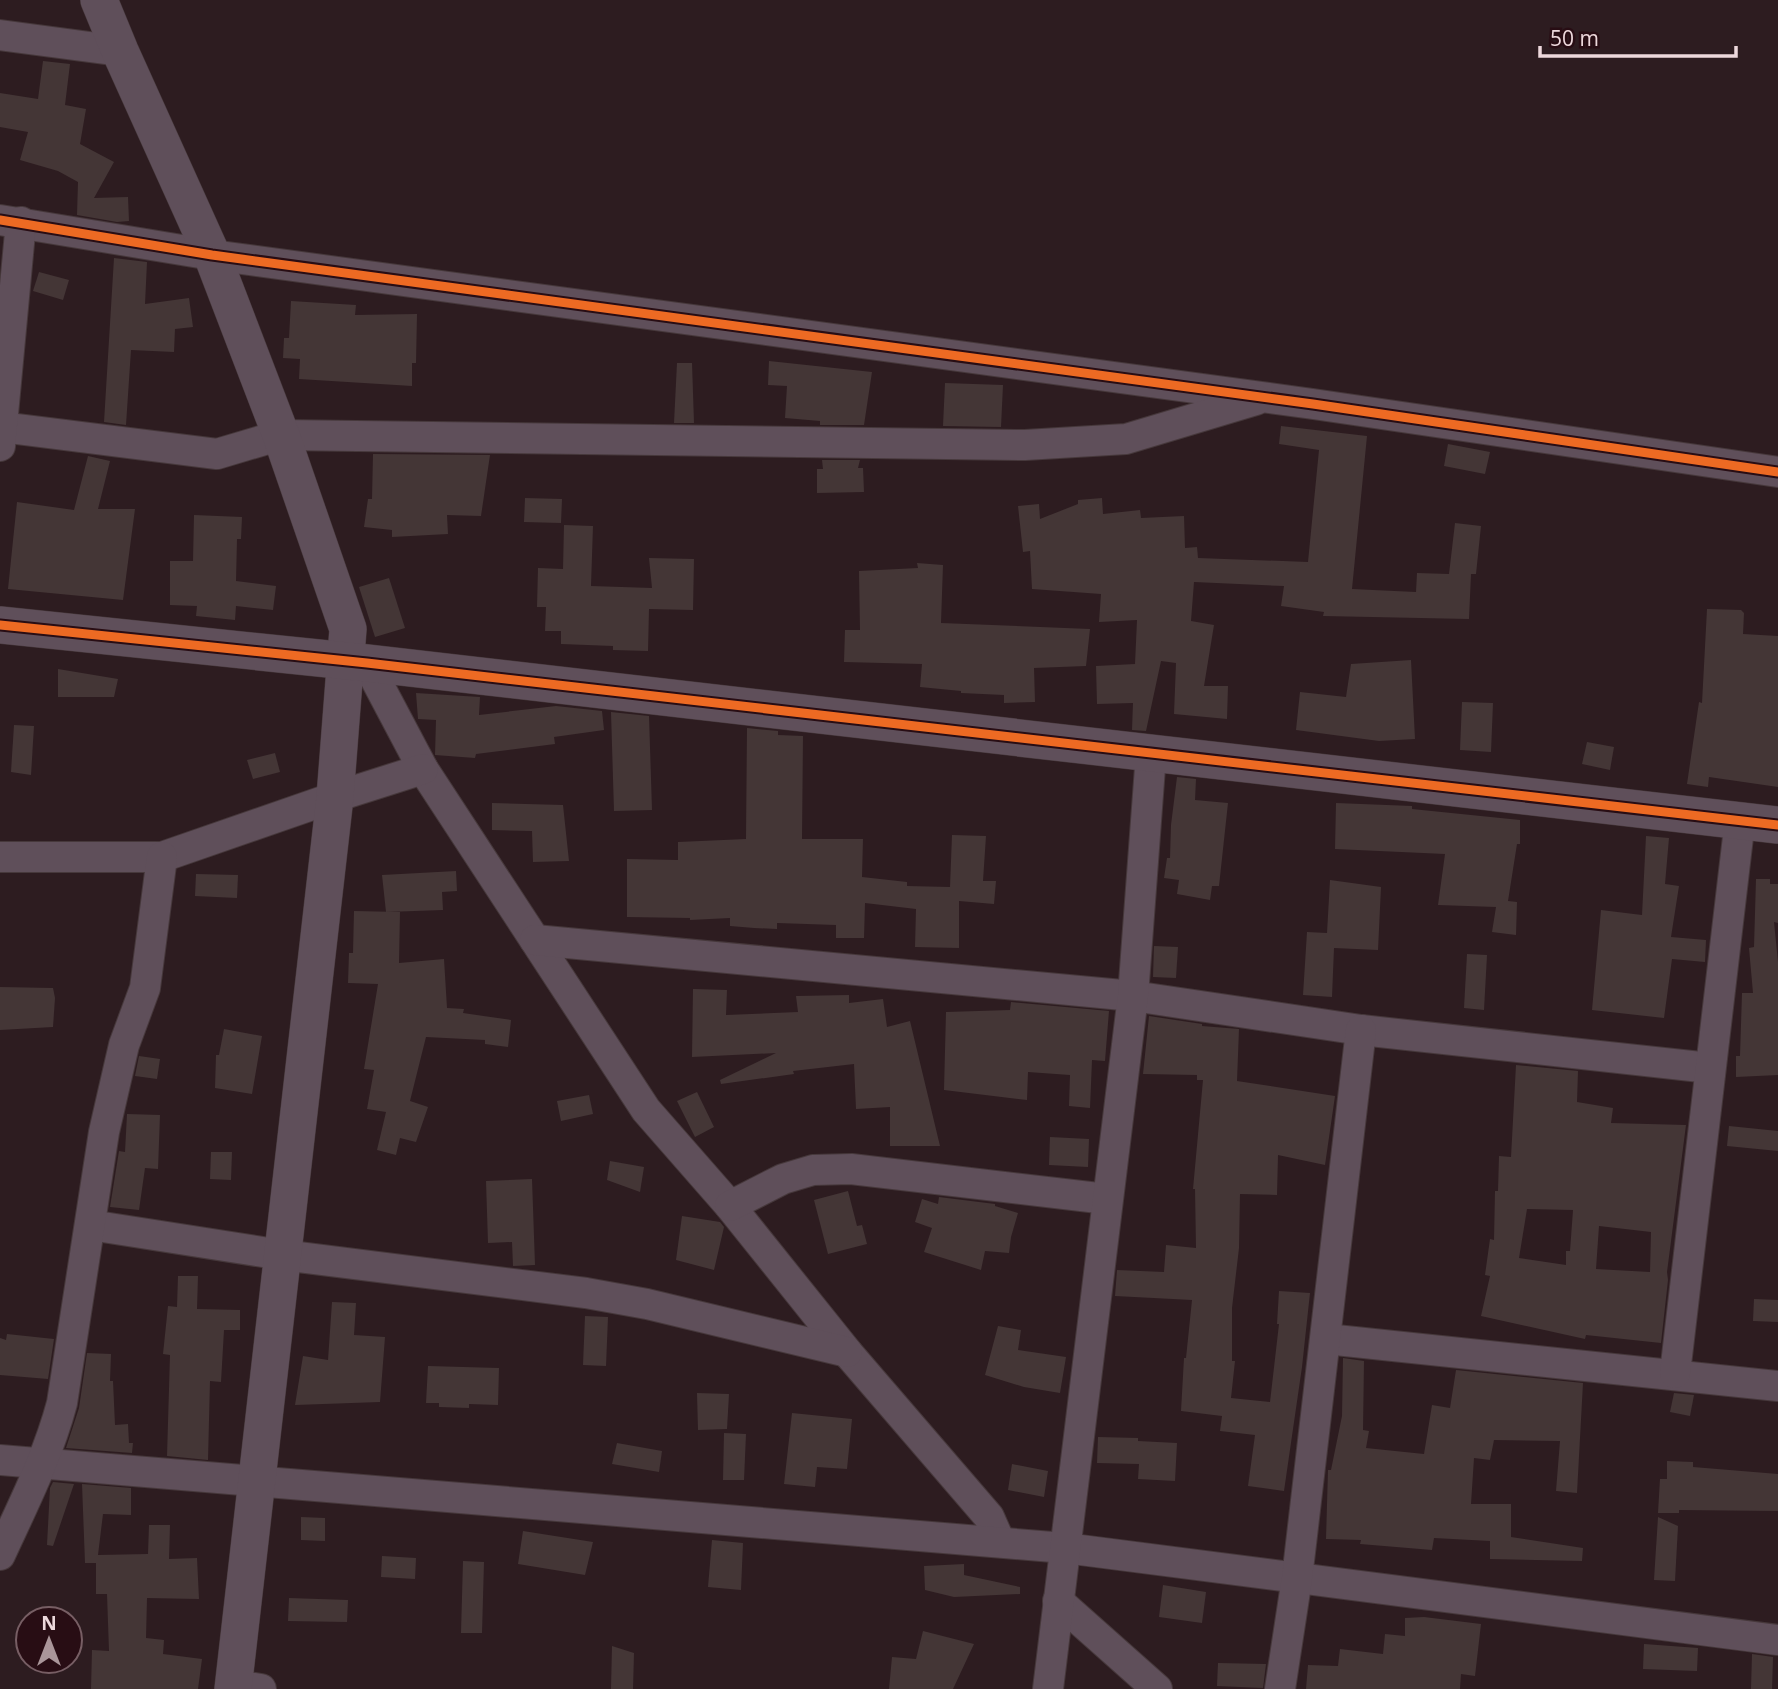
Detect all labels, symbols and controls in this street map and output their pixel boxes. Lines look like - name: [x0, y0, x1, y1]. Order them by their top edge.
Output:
- scale bar: [1540, 14, 1736, 58]
- text: 50 m: [1550, 24, 1599, 52]
- north arrow: [14, 1605, 84, 1675]
- text: N: [41, 1610, 57, 1636]

